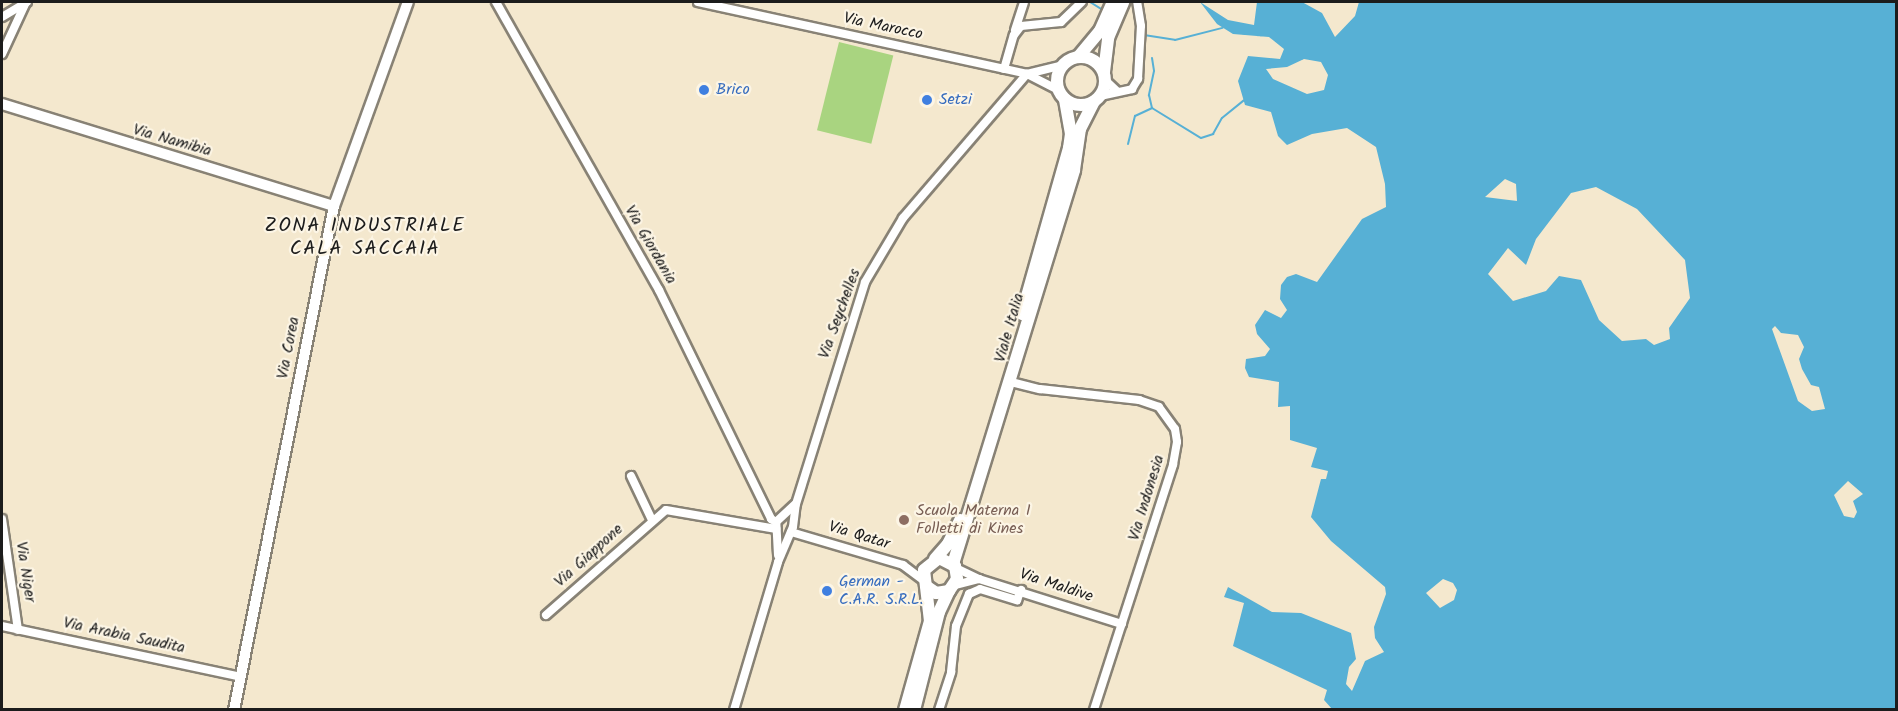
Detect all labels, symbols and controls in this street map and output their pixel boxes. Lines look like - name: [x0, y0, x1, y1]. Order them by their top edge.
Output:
- street label: Via Marocco: [842, 9, 924, 45]
- place label: Brico: [716, 80, 750, 100]
- marker: Brico: [697, 83, 711, 97]
- place label: Setzi: [939, 90, 972, 110]
- marker: Setzi: [920, 93, 934, 107]
- street label: Via Namibia: [131, 121, 213, 161]
- street label: Via Giordania: [620, 202, 680, 288]
- district label: ZONA INDUSTRIALE CALA SACCAIA: [265, 214, 465, 261]
- street label: Via Seychelles: [815, 266, 865, 362]
- street label: Viale Italia: [991, 291, 1029, 365]
- street label: Via Corea: [274, 315, 304, 381]
- street label: Via Indonesia: [1125, 453, 1169, 543]
- place label: Scuola Materna I Folletti di Kines: [916, 501, 1031, 539]
- marker: Scuola Materna I Folletti di Kines: [897, 513, 911, 527]
- street label: Via Qatar: [826, 518, 892, 554]
- street label: Via Giappone: [551, 520, 627, 592]
- street label: Via Niger: [11, 540, 39, 604]
- street label: Via Maldive: [1017, 565, 1095, 607]
- place label: German - C.A.R. S.R.L.: [839, 572, 923, 610]
- marker: German - C.A.R. S.R.L.: [820, 584, 834, 598]
- street label: Via Arabia Saudita: [61, 614, 187, 658]

